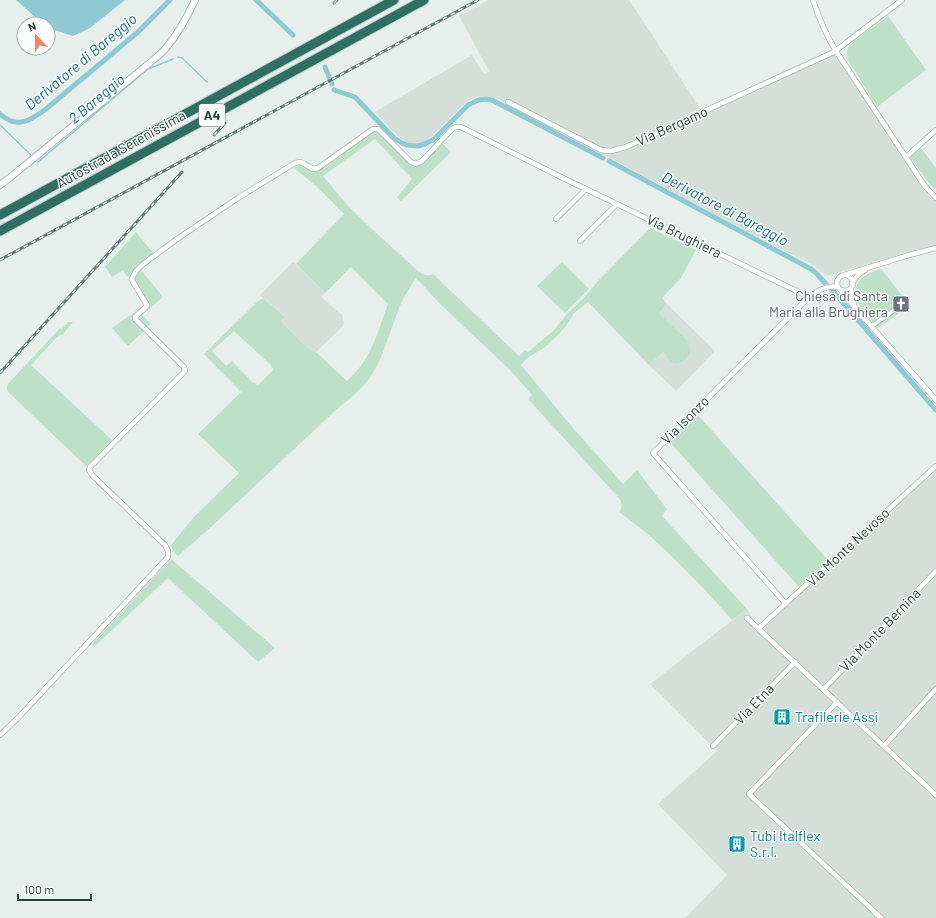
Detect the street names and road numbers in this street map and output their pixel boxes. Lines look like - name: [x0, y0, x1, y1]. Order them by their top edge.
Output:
- street label: Via Bergamo: [633, 102, 710, 149]
- road number: A4: [199, 104, 225, 126]
- street label: Autostrada Serenissima: [53, 106, 188, 191]
- street label: Via Brughiera: [644, 210, 725, 261]
- street label: Via Isonzo: [657, 392, 712, 447]
- street label: Via Monte Nevoso: [803, 504, 893, 589]
- street label: Via Monte Bernina: [836, 584, 924, 675]
- street label: Via Etna: [730, 680, 777, 728]

